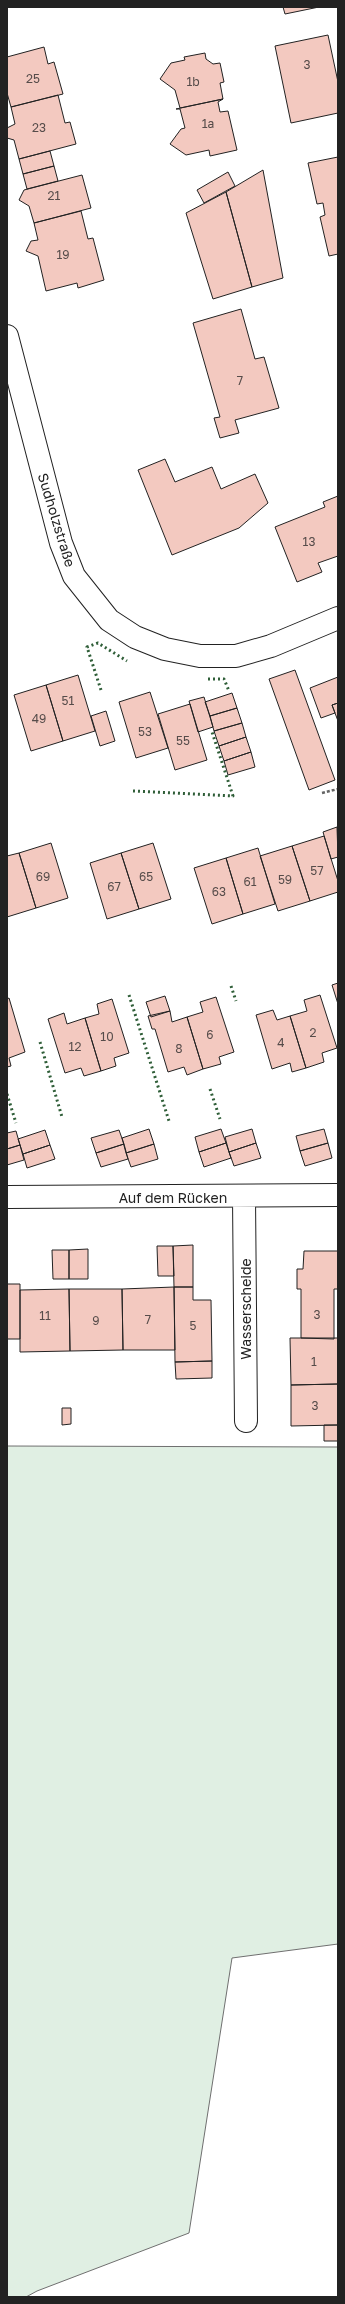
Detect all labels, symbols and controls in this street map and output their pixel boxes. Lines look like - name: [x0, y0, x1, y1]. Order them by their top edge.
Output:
- house number: 3: [303, 57, 311, 72]
- house number: 25: [26, 71, 40, 86]
- house number: 1b: [186, 74, 200, 89]
- house number: 1a: [202, 116, 214, 131]
- house number: 23: [32, 120, 46, 135]
- house number: 21: [48, 188, 61, 203]
- house number: 19: [56, 247, 70, 262]
- house number: 7: [237, 373, 243, 388]
- street label: Sudholzstraße: [35, 471, 79, 569]
- house number: 13: [303, 534, 315, 549]
- house number: 51: [62, 693, 75, 708]
- house number: 49: [32, 711, 46, 726]
- house number: 53: [138, 724, 152, 739]
- house number: 55: [176, 733, 190, 748]
- house number: 57: [310, 863, 324, 878]
- house number: 69: [36, 869, 50, 884]
- house number: 65: [139, 869, 153, 884]
- house number: 59: [278, 872, 292, 887]
- house number: 61: [243, 874, 257, 889]
- house number: 67: [107, 879, 121, 894]
- house number: 63: [212, 884, 226, 899]
- house number: 2: [310, 1025, 317, 1040]
- house number: 6: [206, 1027, 214, 1042]
- house number: 10: [100, 1029, 114, 1044]
- house number: 4: [277, 1035, 285, 1050]
- house number: 12: [69, 1039, 81, 1054]
- house number: 8: [175, 1041, 183, 1056]
- street label: Auf dem Rücken: [119, 1189, 227, 1206]
- street label: Wasserscheide: [237, 1258, 254, 1360]
- house number: 3: [313, 1307, 321, 1322]
- house number: 11: [39, 1308, 51, 1323]
- house number: 7: [145, 1312, 151, 1327]
- house number: 9: [92, 1313, 100, 1328]
- house number: 5: [190, 1318, 197, 1333]
- house number: 1: [311, 1354, 317, 1369]
- house number: 3: [311, 1398, 319, 1413]

